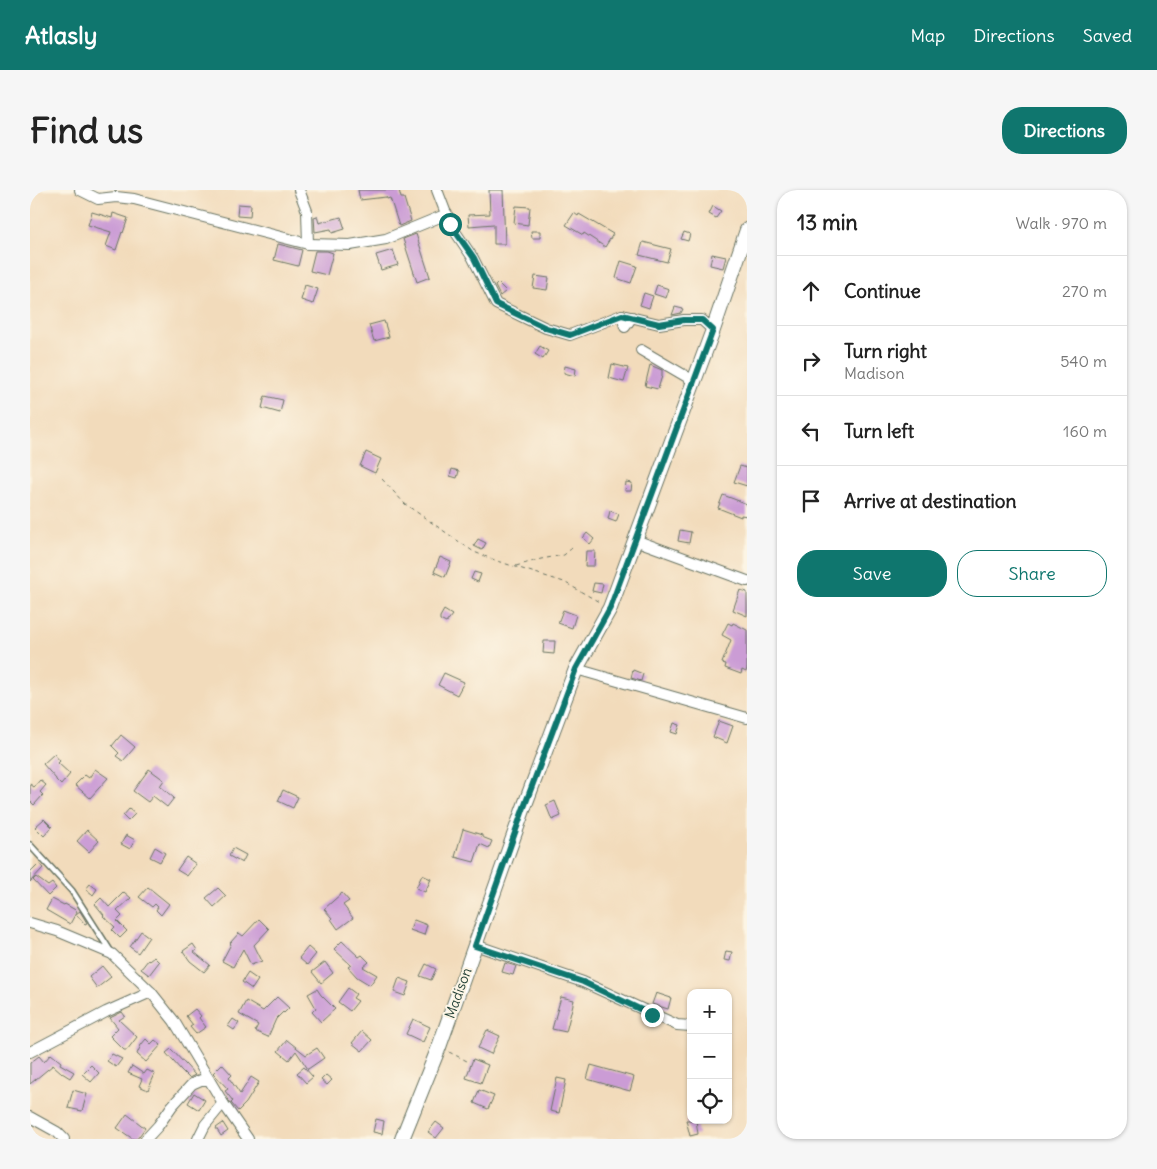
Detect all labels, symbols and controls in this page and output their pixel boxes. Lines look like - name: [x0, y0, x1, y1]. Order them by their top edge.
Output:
- text: Atlasly: [25, 20, 97, 50]
- text: Map: [910, 24, 945, 47]
- text: Directions: [973, 24, 1055, 47]
- text: Saved: [1083, 24, 1132, 47]
- button: Directions: [1002, 107, 1127, 154]
- text: Find us: [30, 108, 143, 152]
- text: 13 min: [797, 209, 858, 236]
- route start: [439, 213, 462, 236]
- text: Walk · 970 m: [1016, 213, 1107, 233]
- icon: ahead: [797, 277, 825, 305]
- text: Continue: [844, 279, 921, 303]
- text: 270 m: [1062, 281, 1107, 301]
- text: Turn right: [844, 339, 927, 363]
- icon: right: [797, 347, 825, 375]
- text: 540 m: [1060, 351, 1107, 371]
- text: Madison: [844, 363, 904, 383]
- icon: left: [797, 417, 825, 445]
- text: Turn left: [844, 419, 914, 443]
- text: 160 m: [1063, 421, 1107, 441]
- icon: arrive: [797, 487, 825, 515]
- text: Arrive at destination: [844, 489, 1017, 513]
- button: Save: [797, 550, 947, 597]
- button: Share: [957, 550, 1107, 597]
- street label: Madison: [440, 965, 476, 1021]
- map controls: [687, 989, 732, 1124]
- button: +: [687, 989, 732, 1034]
- route end: [641, 1004, 664, 1027]
- button: −: [687, 1034, 732, 1079]
- button: locate: [687, 1079, 732, 1124]

